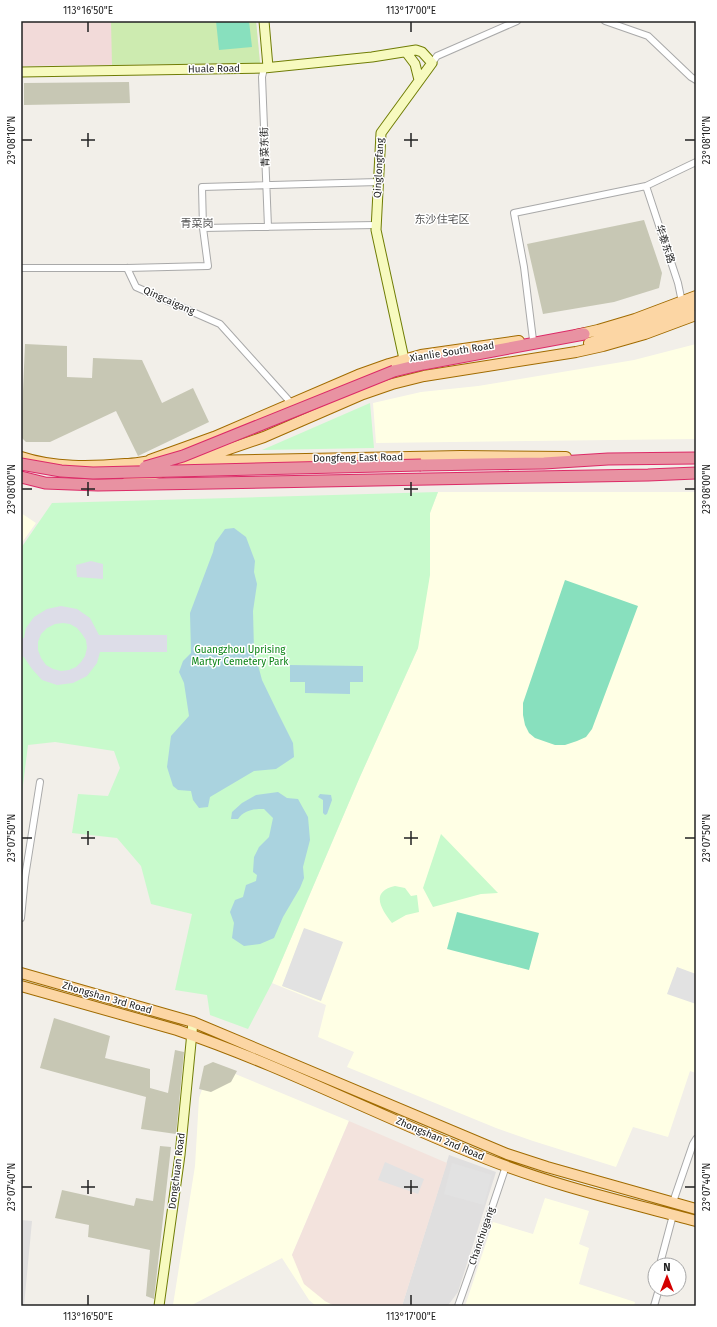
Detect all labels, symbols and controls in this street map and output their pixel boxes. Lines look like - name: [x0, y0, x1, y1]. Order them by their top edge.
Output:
- text: 113°16'50"E: [63, 5, 113, 17]
- text: 113°17'00"E: [386, 5, 436, 17]
- street label: Huale Road: [188, 63, 240, 75]
- text: 23°08'10"N: [6, 116, 18, 164]
- text: 23°08'10"N: [701, 116, 713, 164]
- street label: 青菜东街: [258, 127, 272, 167]
- street label: Qinglongfang: [371, 137, 387, 198]
- district label: 东沙住宅区: [415, 213, 470, 226]
- district label: 青菜岗: [181, 217, 214, 230]
- street label: 华泰东路: [653, 223, 677, 265]
- street label: Qingcaigang: [141, 284, 197, 318]
- street label: Xianlie South Road: [409, 339, 495, 365]
- street label: Dongfeng East Road: [313, 451, 403, 465]
- text: 23°08'00"N: [6, 464, 18, 514]
- text: 23°08'00"N: [701, 464, 713, 514]
- park label: Guangzhou Uprising Martyr Cemetery Park: [192, 644, 289, 668]
- text: 23°07'50"N: [6, 814, 18, 862]
- text: 23°07'50"N: [701, 814, 713, 862]
- street label: Zhongshan 3rd Road: [61, 979, 153, 1017]
- street label: Zhongshan 2nd Road: [394, 1115, 486, 1163]
- street label: Dongchuan Road: [166, 1132, 188, 1210]
- text: 23°07'40"N: [6, 1163, 18, 1211]
- text: 23°07'40"N: [701, 1163, 713, 1211]
- street label: Chanchugang: [466, 1205, 498, 1267]
- north arrow: [647, 1257, 687, 1297]
- text: N: [663, 1261, 671, 1274]
- text: 113°16'50"E: [63, 1311, 113, 1323]
- text: 113°17'00"E: [386, 1311, 436, 1323]

